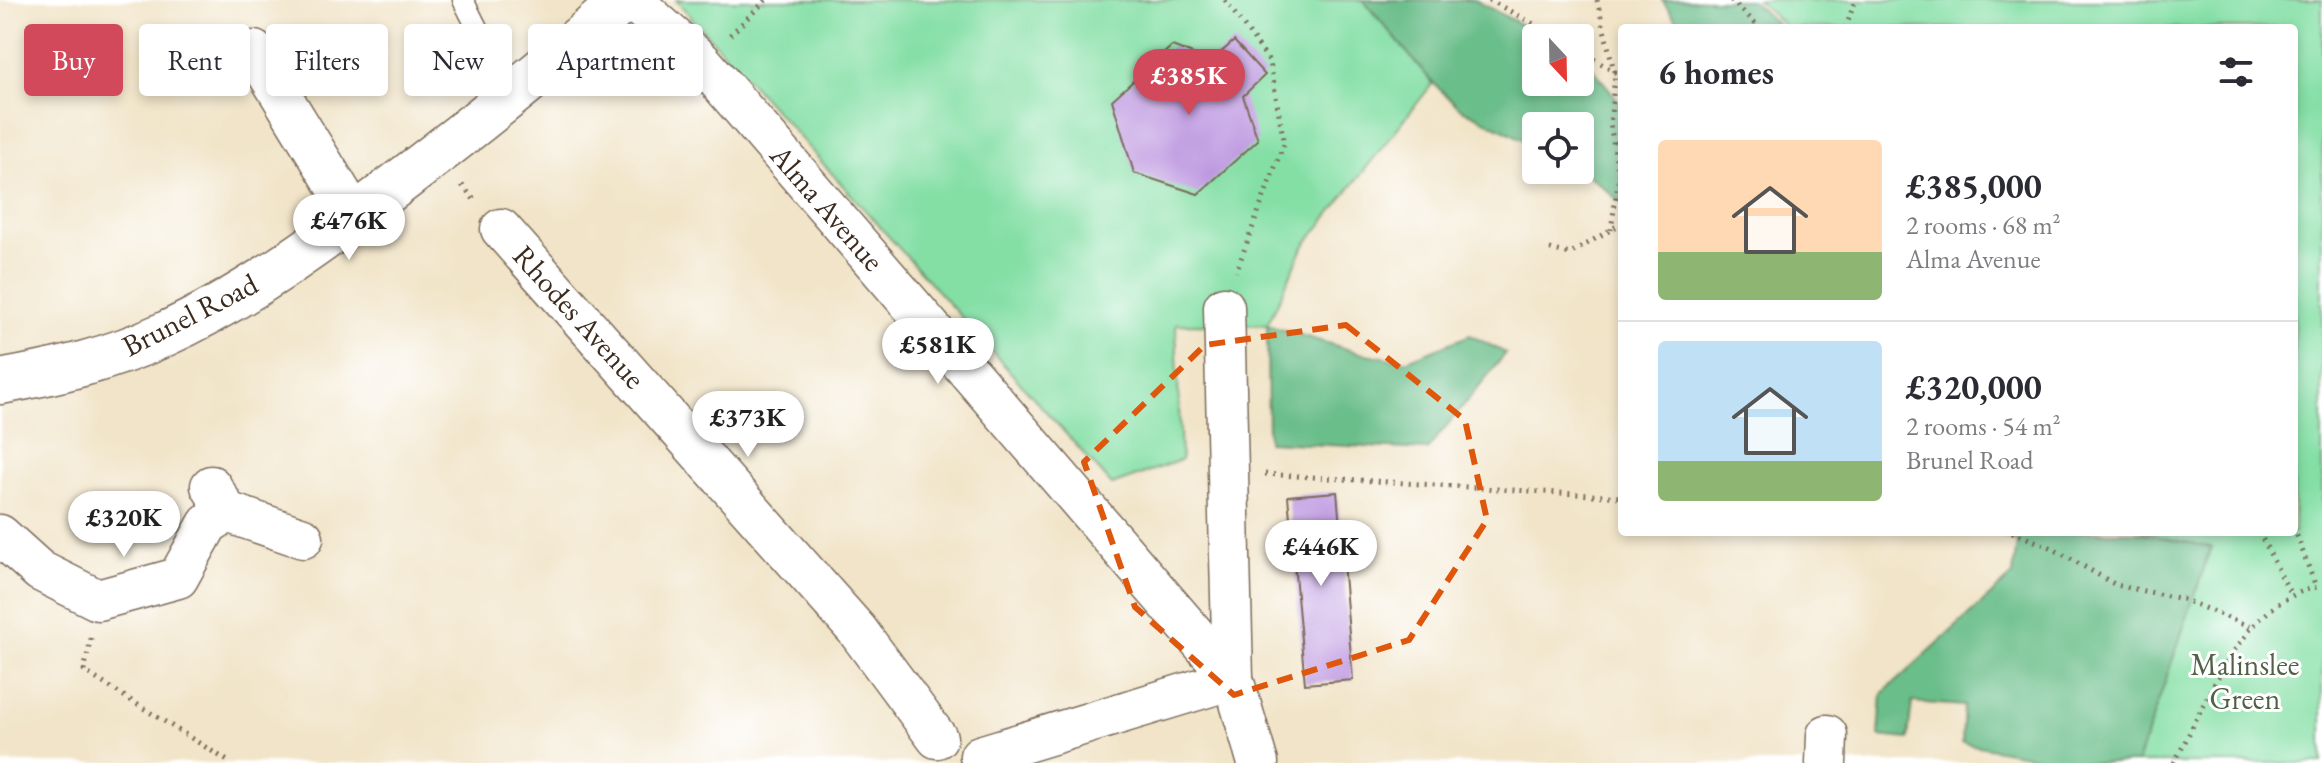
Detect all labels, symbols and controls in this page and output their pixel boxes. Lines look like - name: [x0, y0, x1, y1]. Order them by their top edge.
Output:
- chip: Buy: [24, 24, 123, 96]
- chip: Rent: [139, 24, 250, 96]
- chip: Filters: [266, 24, 388, 96]
- chip: New: [404, 24, 512, 96]
- chip: Apartment: [528, 24, 703, 96]
- north arrow: [1522, 24, 1594, 96]
- map controls: [1522, 24, 1594, 184]
- pin: £385K: [1133, 49, 1245, 117]
- text: 6 homes: [1658, 50, 1774, 94]
- icon: filters: [2214, 50, 2258, 94]
- text: £385K: [1151, 58, 1227, 92]
- button: locate: [1522, 112, 1594, 184]
- street label: Alma Avenue: [761, 135, 893, 279]
- text: £385,000: [1906, 164, 2042, 208]
- icon: home: [1722, 172, 1818, 268]
- pin: £476K: [293, 194, 405, 262]
- text: £476K: [311, 203, 387, 237]
- text: 2 rooms · 68 m²: [1906, 208, 2061, 242]
- street label: Rhodes Avenue: [505, 237, 654, 397]
- text: Alma Avenue: [1906, 242, 2041, 276]
- street label: Brunel Road: [115, 263, 265, 365]
- pin: £581K: [882, 318, 994, 386]
- text: £581K: [900, 327, 976, 361]
- text: £320,000: [1906, 365, 2042, 409]
- icon: home: [1722, 373, 1818, 469]
- pin: £373K: [692, 391, 804, 459]
- text: £373K: [710, 400, 786, 434]
- text: 2 rooms · 54 m²: [1906, 409, 2061, 443]
- text: Brunel Road: [1906, 443, 2033, 477]
- pin: £320K: [68, 491, 180, 559]
- text: £320K: [86, 500, 162, 534]
- pin: £446K: [1265, 520, 1377, 588]
- text: £446K: [1283, 529, 1359, 563]
- park label: Malinslee Green: [2191, 645, 2299, 718]

